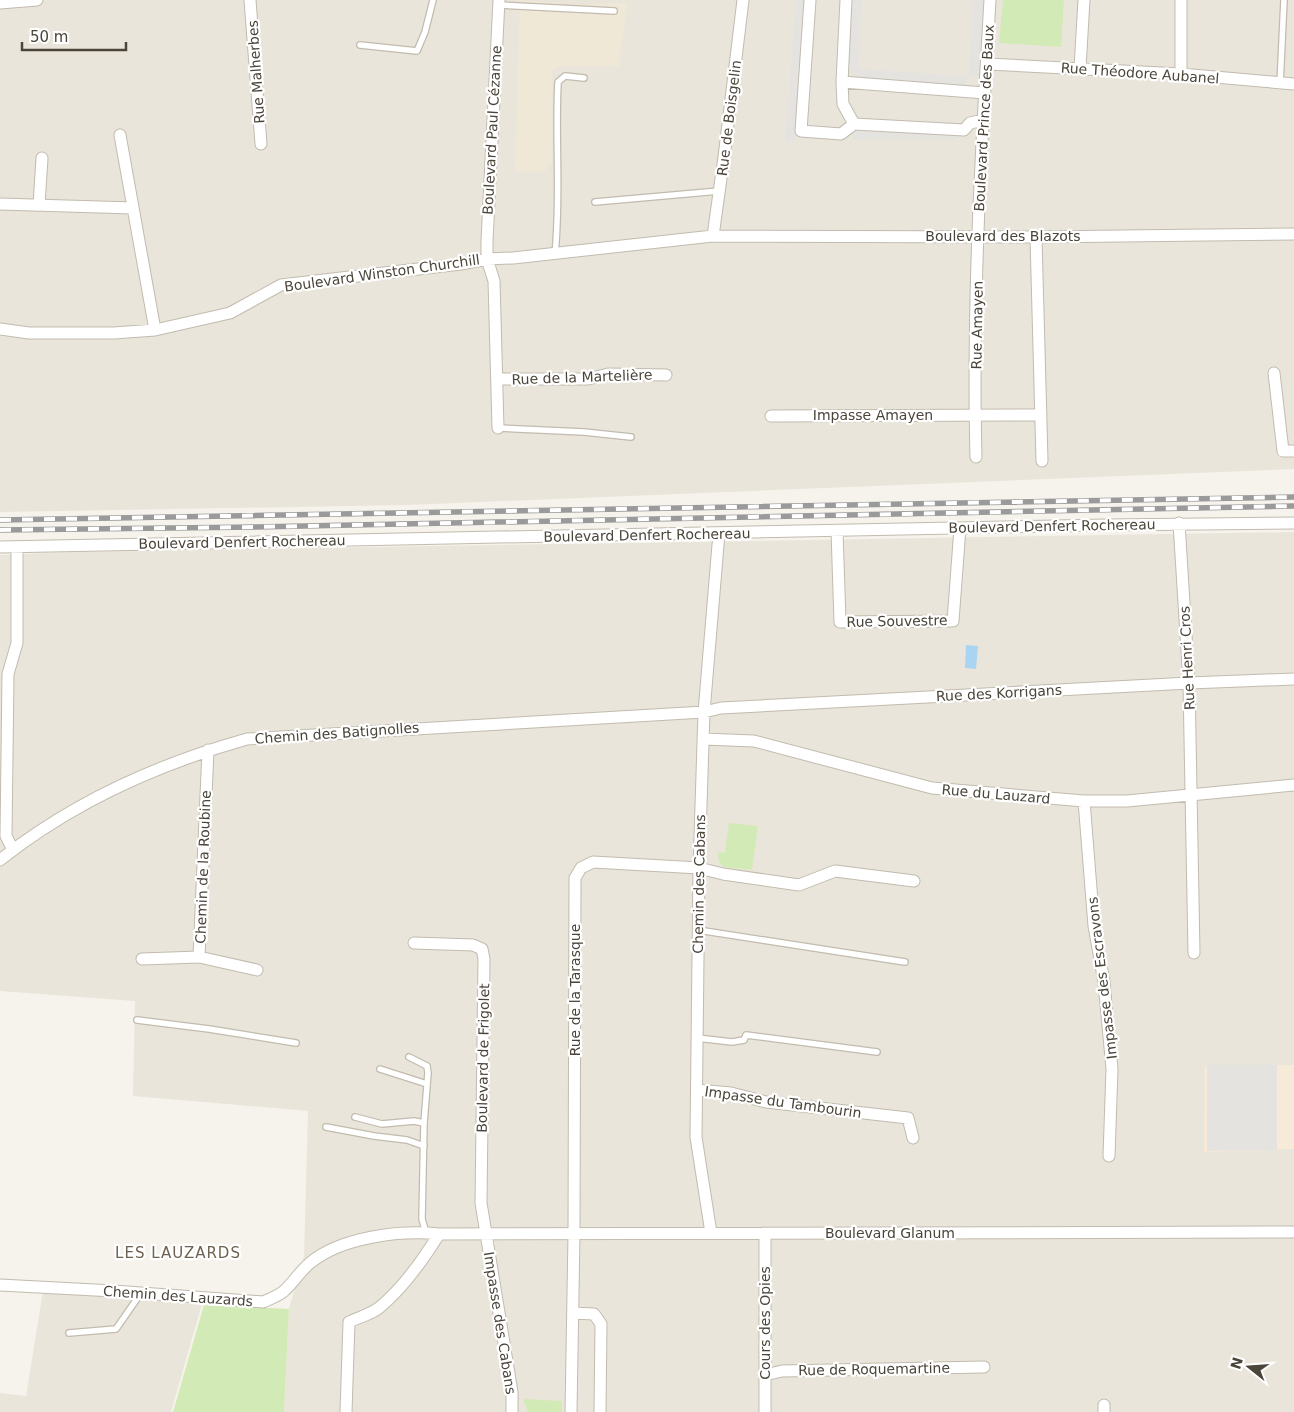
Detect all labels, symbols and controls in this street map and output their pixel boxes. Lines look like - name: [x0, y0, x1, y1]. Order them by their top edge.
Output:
- scale bar: [22, 20, 126, 52]
- street label: Rue Malherbes: [244, 20, 268, 124]
- street label: Boulevard Prince des Baux: [971, 24, 997, 212]
- text: 50 m: [30, 28, 68, 46]
- street label: Boulevard Paul Cézanne: [480, 45, 504, 215]
- street label: Rue de Boisgelin: [714, 59, 744, 177]
- street label: Rue Théodore Aubanel: [1060, 59, 1220, 87]
- street label: Boulevard des Blazots: [925, 228, 1081, 244]
- street label: Boulevard Winston Churchill: [283, 251, 481, 295]
- street label: Rue Amayen: [968, 281, 986, 369]
- street label: Rue de la Martelière: [511, 367, 653, 387]
- street label: Impasse Amayen: [813, 407, 933, 423]
- street label: Boulevard Denfert Rochereau: [948, 516, 1156, 536]
- street label: Boulevard Denfert Rochereau: [543, 525, 751, 545]
- street label: Boulevard Denfert Rochereau: [138, 532, 346, 552]
- street label: Rue Henri Cros: [1176, 606, 1198, 710]
- street label: Rue Souvestre: [846, 612, 948, 630]
- street label: Rue des Korrigans: [936, 682, 1062, 704]
- street label: Chemin des Batignolles: [254, 719, 420, 747]
- street label: Rue du Lauzard: [941, 781, 1051, 807]
- street label: Chemin de la Roubine: [192, 790, 214, 944]
- street label: Chemin des Cabans: [690, 814, 708, 954]
- street label: Impasse des Escravons: [1084, 896, 1120, 1060]
- street label: Rue de la Tarasque: [567, 924, 583, 1056]
- street label: Boulevard de Frigolet: [474, 983, 492, 1133]
- street label: Impasse du Tambourin: [703, 1083, 863, 1121]
- street label: Boulevard Glanum: [825, 1225, 955, 1241]
- district label: LES LAUZARDS: [115, 1244, 241, 1262]
- street label: Impasse des Cabans: [481, 1251, 519, 1395]
- street label: Cours des Opies: [757, 1266, 773, 1380]
- street label: Chemin des Lauzards: [103, 1283, 253, 1309]
- north arrow: [1224, 1342, 1274, 1392]
- text: N: [1227, 1355, 1246, 1371]
- street label: Rue de Roquemartine: [798, 1360, 950, 1378]

